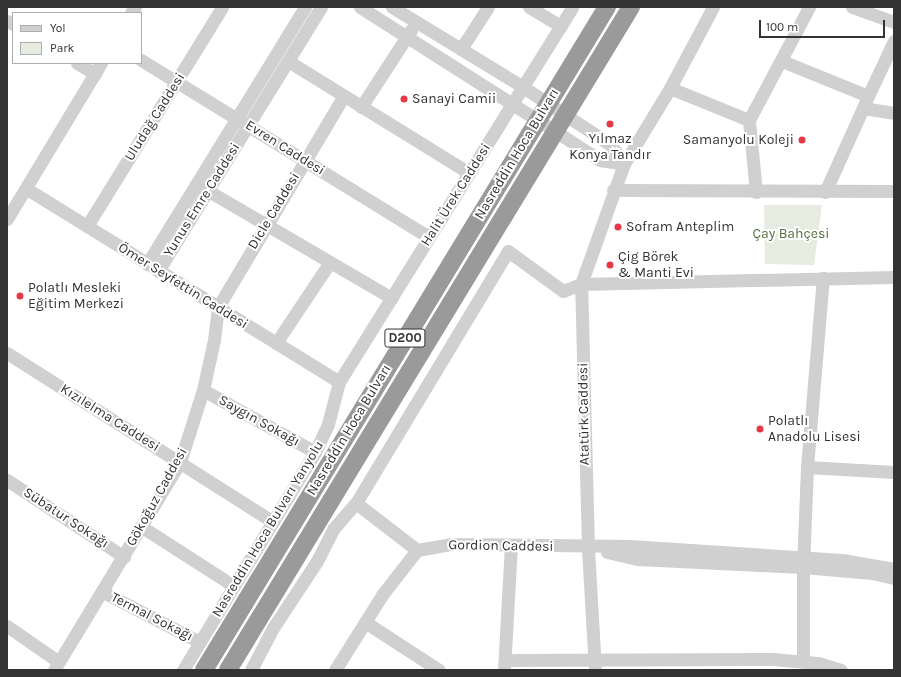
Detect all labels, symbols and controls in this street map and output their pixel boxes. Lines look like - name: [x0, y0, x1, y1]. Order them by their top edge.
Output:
- legend: [12, 12, 142, 64]
- scale bar: [761, 12, 887, 38]
- text: 100 m: [766, 20, 798, 34]
- text: Yol: [50, 21, 66, 35]
- text: Park: [50, 41, 74, 55]
- street label: Uludağ Caddesi: [121, 70, 189, 164]
- street label: Nasreddin Hoca Bulvarı: [471, 85, 563, 223]
- place label: Sanayi Camii: [412, 91, 496, 107]
- marker: Sanayi Camii: [399, 94, 409, 104]
- street label: Evren Caddesi: [242, 117, 328, 179]
- marker: Yılmaz Konya Tandır: [605, 119, 615, 129]
- place label: Yılmaz Konya Tandır: [569, 131, 651, 164]
- place label: Samanyolu Koleji: [683, 132, 794, 148]
- marker: Samanyolu Koleji: [797, 135, 807, 145]
- street label: Yunus Emre Caddesi: [160, 140, 244, 260]
- street label: Halit Ürek Caddesi: [418, 141, 494, 249]
- street label: Dicle Caddesi: [244, 170, 304, 252]
- place label: Sofram Anteplim: [626, 219, 734, 235]
- marker: Sofram Anteplim: [613, 222, 623, 232]
- park label: Çay Bahçesi: [753, 226, 829, 242]
- street label: Ömer Seyfettin Caddesi: [115, 239, 251, 333]
- place label: Çig Börek & Manti Evi: [618, 249, 694, 282]
- marker: Çig Börek & Manti Evi: [605, 260, 615, 270]
- place label: Polatlı Mesleki Eğitim Merkezi: [28, 280, 124, 312]
- marker: Polatlı Mesleki Eğitim Merkezi: [15, 291, 25, 301]
- road number: D200: [384, 327, 426, 349]
- street label: Nasreddin Hoca Bulvarı: [303, 361, 395, 499]
- street label: Atatürk Caddesi: [575, 363, 593, 465]
- street label: Kızılelma Caddesi: [57, 381, 163, 455]
- street label: Saygın Sokağı: [215, 392, 303, 450]
- place label: Polatlı Anadolu Lisesi: [768, 413, 861, 446]
- marker: Polatlı Anadolu Lisesi: [755, 424, 765, 434]
- street label: Nasreddin Hoca Bulvarı Yanyolu: [209, 438, 327, 620]
- street label: Gökoğuz Caddesi: [123, 445, 191, 549]
- street label: Sübatur Sokağı: [20, 484, 112, 552]
- street label: Gordion Caddesi: [448, 537, 554, 555]
- street label: Termal Sokağı: [108, 589, 196, 645]

